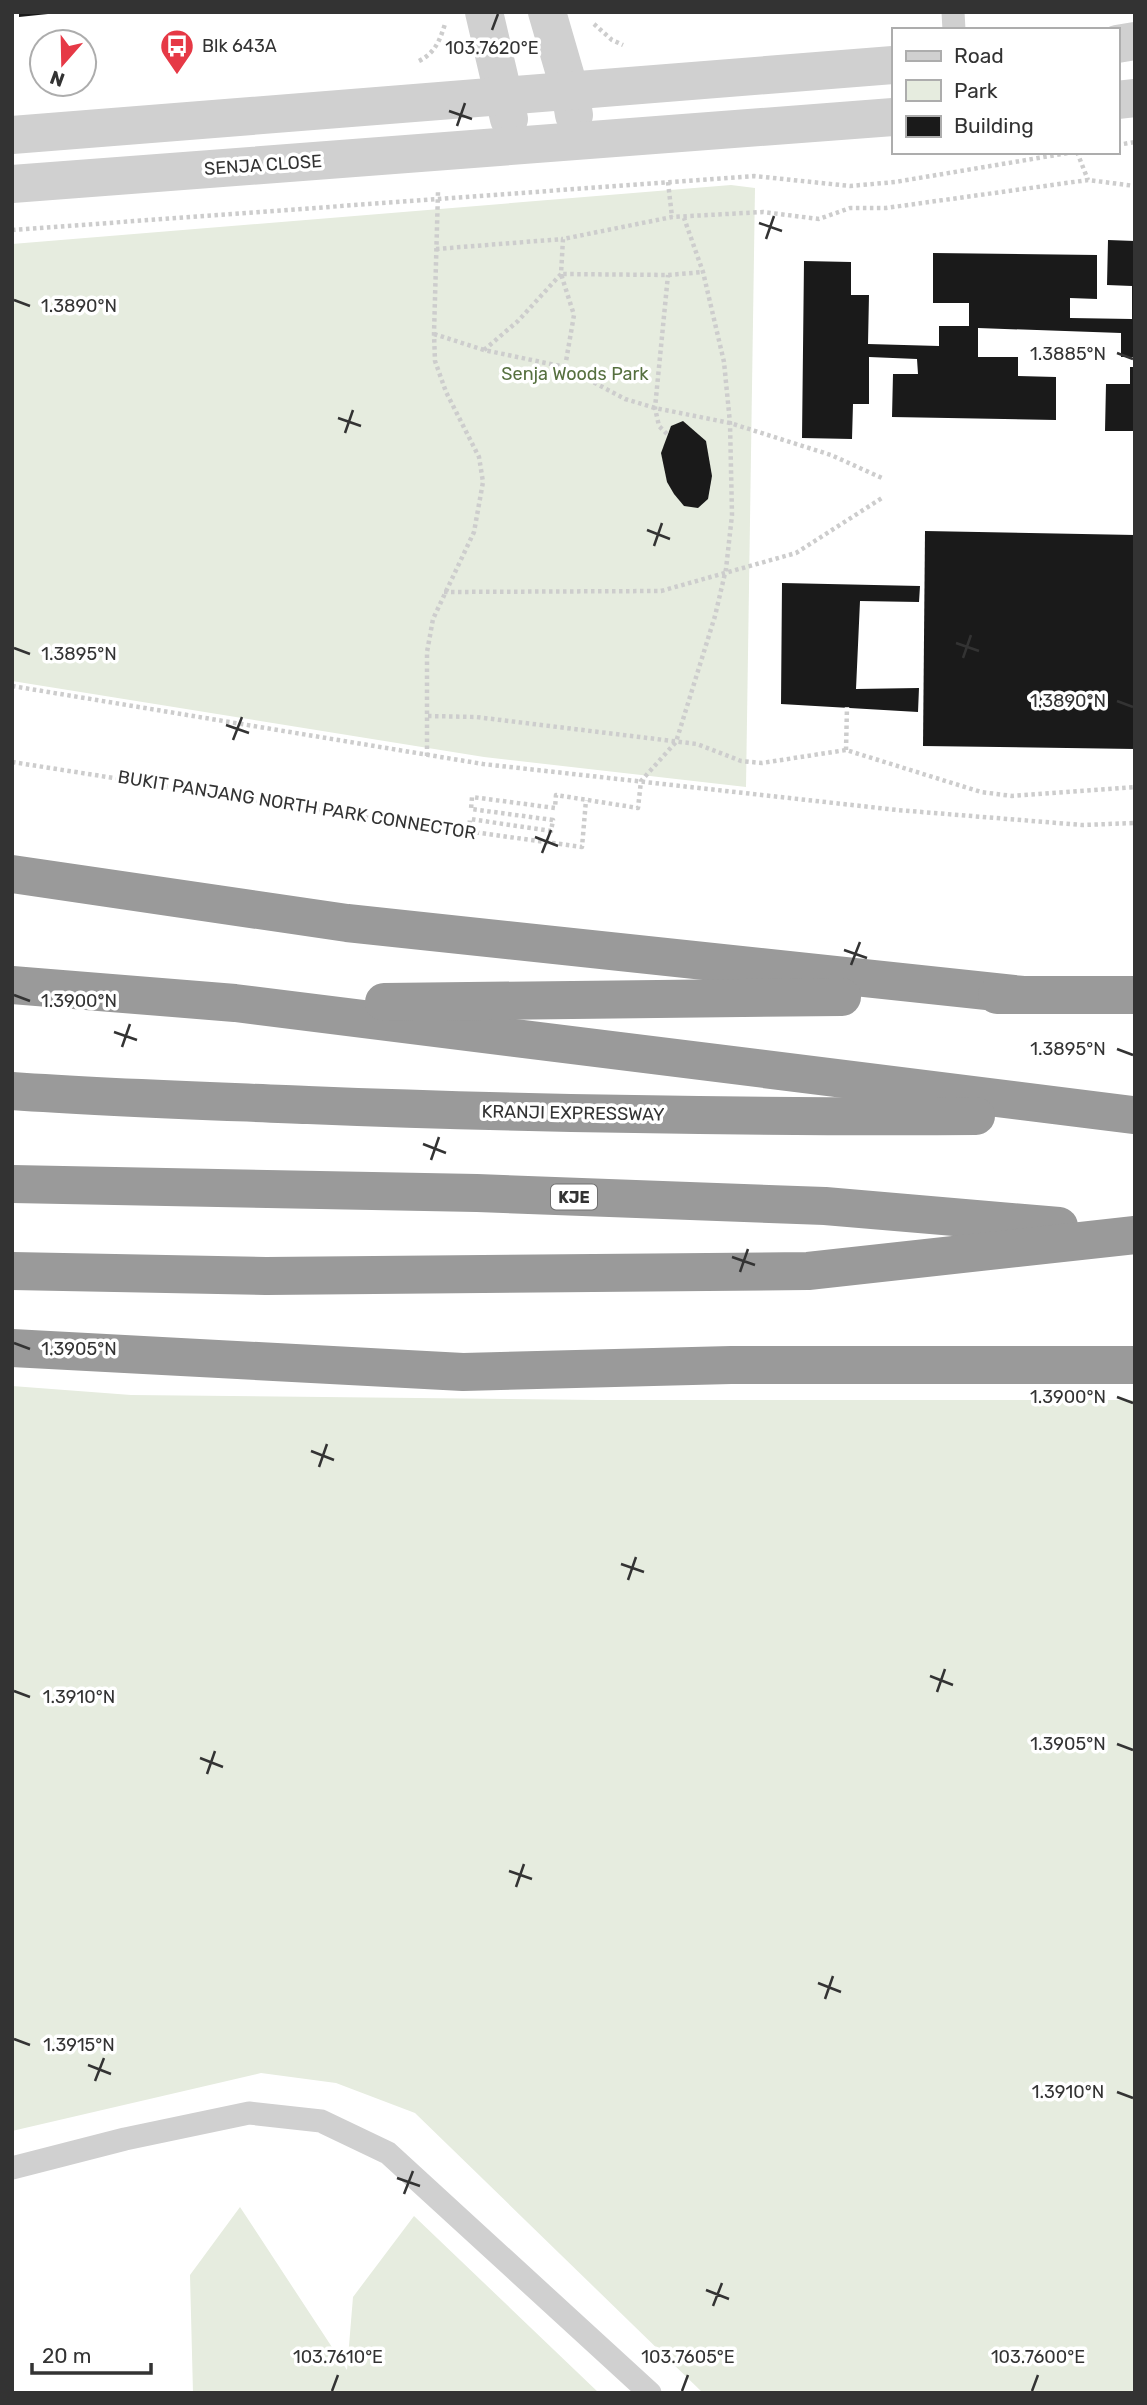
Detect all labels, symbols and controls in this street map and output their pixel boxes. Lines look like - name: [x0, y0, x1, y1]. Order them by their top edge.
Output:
- bus stop icon: Blk 643A: [158, 27, 196, 76]
- north arrow: [28, 28, 98, 98]
- legend: [892, 28, 1119, 154]
- place label: Blk 643A: [202, 35, 277, 57]
- text: 103.7620°E: [445, 37, 539, 59]
- text: Road: [954, 43, 1004, 68]
- text: N: [47, 65, 68, 92]
- text: Park: [954, 78, 998, 103]
- text: Building: [954, 113, 1034, 138]
- street label: SENJA CLOSE: [203, 150, 323, 180]
- text: 1.3890°N: [41, 295, 117, 317]
- text: 1.3885°N: [1030, 343, 1106, 365]
- park label: Senja Woods Park: [501, 363, 649, 385]
- text: 1.3895°N: [41, 643, 117, 665]
- text: 1.3890°N: [1030, 690, 1106, 712]
- street label: BUKIT PANJANG NORTH PARK CONNECTOR: [116, 766, 478, 844]
- text: 1.3900°N: [41, 990, 117, 1012]
- text: 1.3895°N: [1030, 1038, 1106, 1060]
- street label: KRANJI EXPRESSWAY: [481, 1100, 665, 1126]
- road number: KJE: [551, 1184, 597, 1210]
- text: 1.3905°N: [41, 1338, 117, 1360]
- text: 1.3900°N: [1030, 1386, 1106, 1408]
- text: 1.3910°N: [43, 1686, 115, 1708]
- text: 1.3905°N: [1030, 1733, 1106, 1755]
- text: 1.3915°N: [43, 2034, 115, 2056]
- text: 1.3910°N: [1032, 2081, 1104, 2103]
- scale bar: [32, 2332, 150, 2376]
- text: 20 m: [42, 2343, 91, 2368]
- text: 103.7610°E: [293, 2346, 383, 2368]
- text: 103.7605°E: [641, 2346, 735, 2368]
- text: 103.7600°E: [991, 2346, 1085, 2368]

